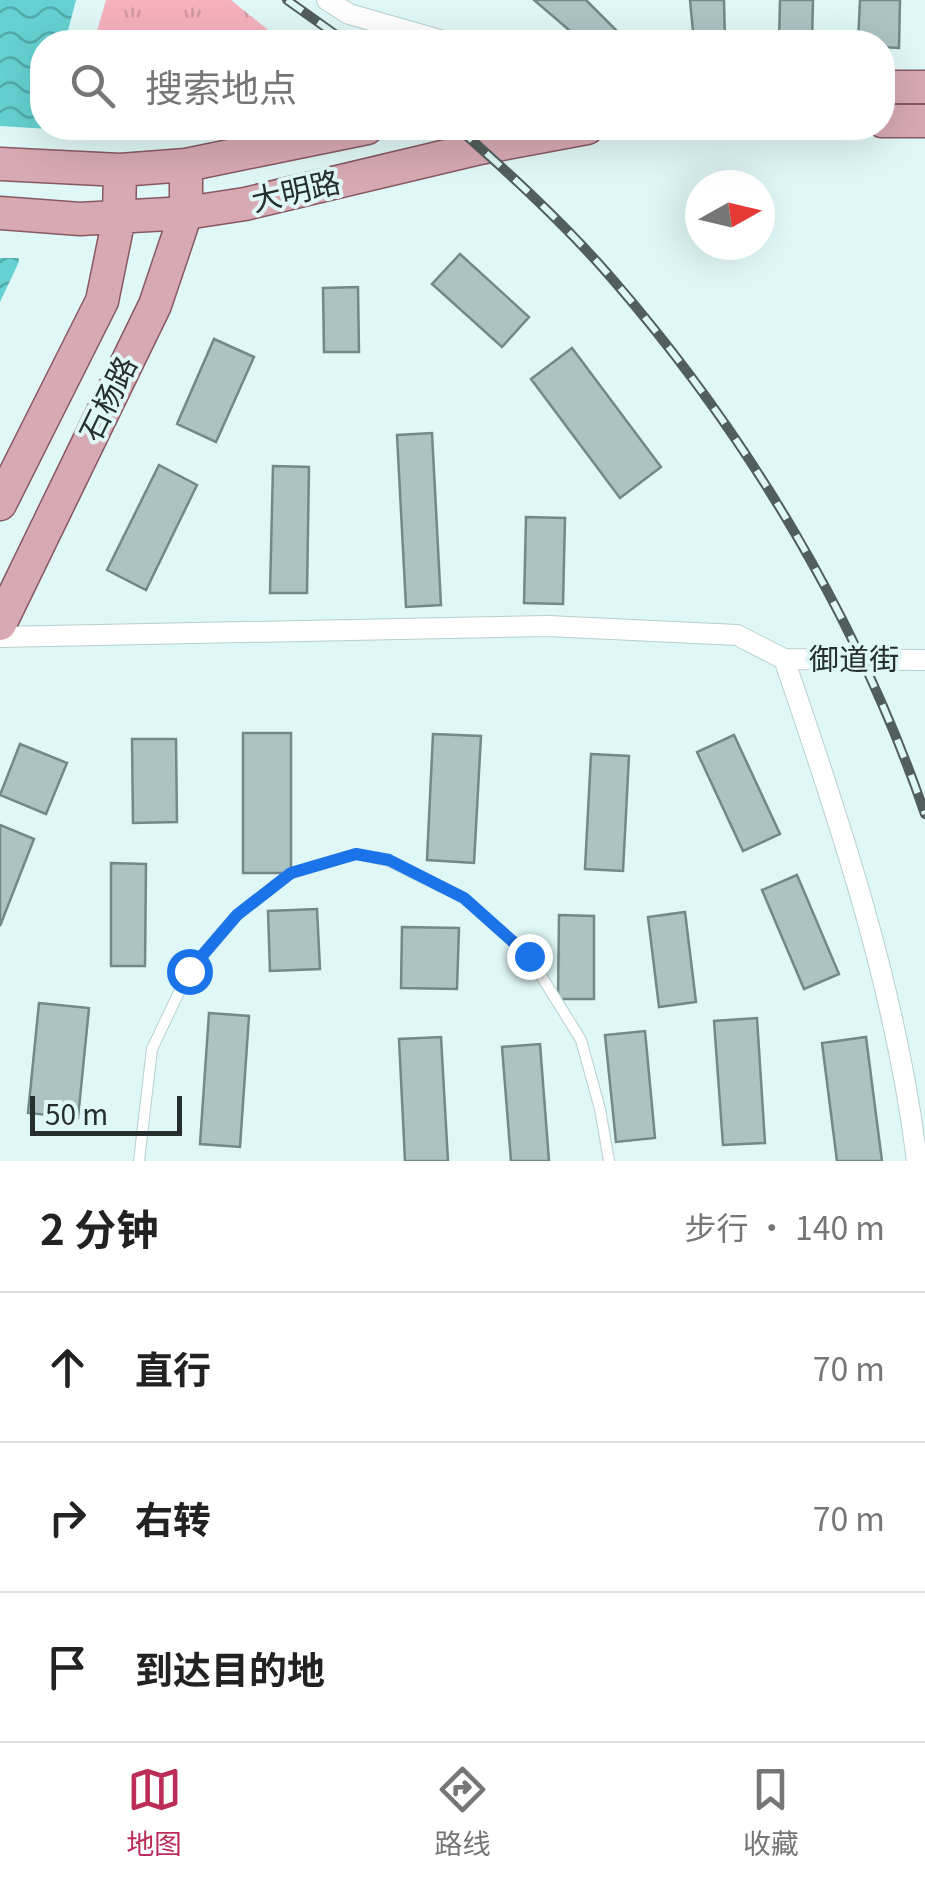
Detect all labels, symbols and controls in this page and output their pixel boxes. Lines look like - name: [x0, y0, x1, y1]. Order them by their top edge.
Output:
- search box: [30, 30, 895, 140]
- icon: search: [65, 58, 120, 113]
- text: 搜索地点: [145, 58, 297, 113]
- street label: 大明路: [247, 158, 344, 221]
- north arrow: [685, 170, 775, 260]
- street label: 石杨路: [67, 348, 146, 448]
- street label: 御道街: [809, 635, 899, 679]
- route end: [507, 934, 553, 980]
- route start: [167, 949, 213, 995]
- scale bar: [30, 1091, 182, 1136]
- text: 50 m: [45, 1093, 108, 1133]
- text: 2 分钟: [40, 1196, 158, 1257]
- text: 步行 · 140 m: [685, 1203, 885, 1249]
- icon: ahead: [40, 1340, 95, 1395]
- text: 直行: [135, 1340, 211, 1395]
- text: 70 m: [813, 1344, 885, 1390]
- icon: right: [40, 1490, 95, 1545]
- text: 右转: [135, 1490, 211, 1545]
- text: 70 m: [813, 1494, 885, 1540]
- icon: arrive: [40, 1640, 95, 1695]
- text: 到达目的地: [135, 1640, 325, 1695]
- tab: 地图: [126, 1762, 182, 1862]
- tab: 路线: [434, 1762, 491, 1862]
- tab: 收藏: [743, 1762, 799, 1862]

